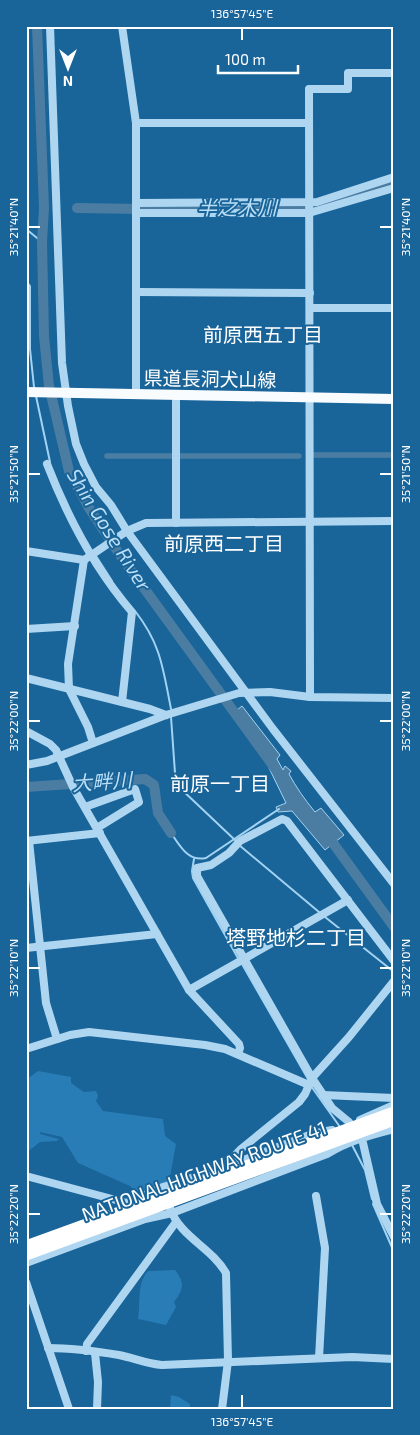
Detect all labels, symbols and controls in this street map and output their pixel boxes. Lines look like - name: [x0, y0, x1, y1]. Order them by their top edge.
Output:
- text: 136°57'45"E: [211, 6, 273, 20]
- north arrow: [42, 42, 92, 92]
- scale bar: [218, 42, 298, 74]
- text: 100 m: [225, 50, 266, 68]
- text: N: [63, 73, 73, 90]
- water label: 半之木川: [197, 195, 279, 219]
- text: 35°21'40"N: [6, 198, 20, 256]
- text: 35°21'40"N: [398, 198, 412, 256]
- district label: 前原西五丁目: [203, 322, 323, 346]
- street label: 県道長洞犬山線: [143, 366, 277, 391]
- text: 35°21'50"N: [6, 445, 20, 503]
- text: 35°21'50"N: [398, 445, 412, 503]
- water label: Shin Gose River: [63, 464, 158, 596]
- district label: 前原西二丁目: [164, 531, 284, 555]
- text: 35°22'00"N: [6, 691, 20, 751]
- text: 35°22'00"N: [398, 691, 412, 751]
- water label: 大畔川: [71, 767, 135, 795]
- district label: 前原一丁目: [170, 771, 270, 795]
- district label: 塔野地杉二丁目: [226, 925, 366, 949]
- text: 35°22'10"N: [6, 939, 20, 997]
- text: 35°22'10"N: [398, 939, 412, 997]
- street label: NATIONAL HIGHWAY ROUTE 41: [78, 1115, 329, 1226]
- text: 35°22'20"N: [6, 1184, 20, 1244]
- text: 35°22'20"N: [398, 1184, 412, 1244]
- text: 136°57'45"E: [211, 1414, 273, 1428]

